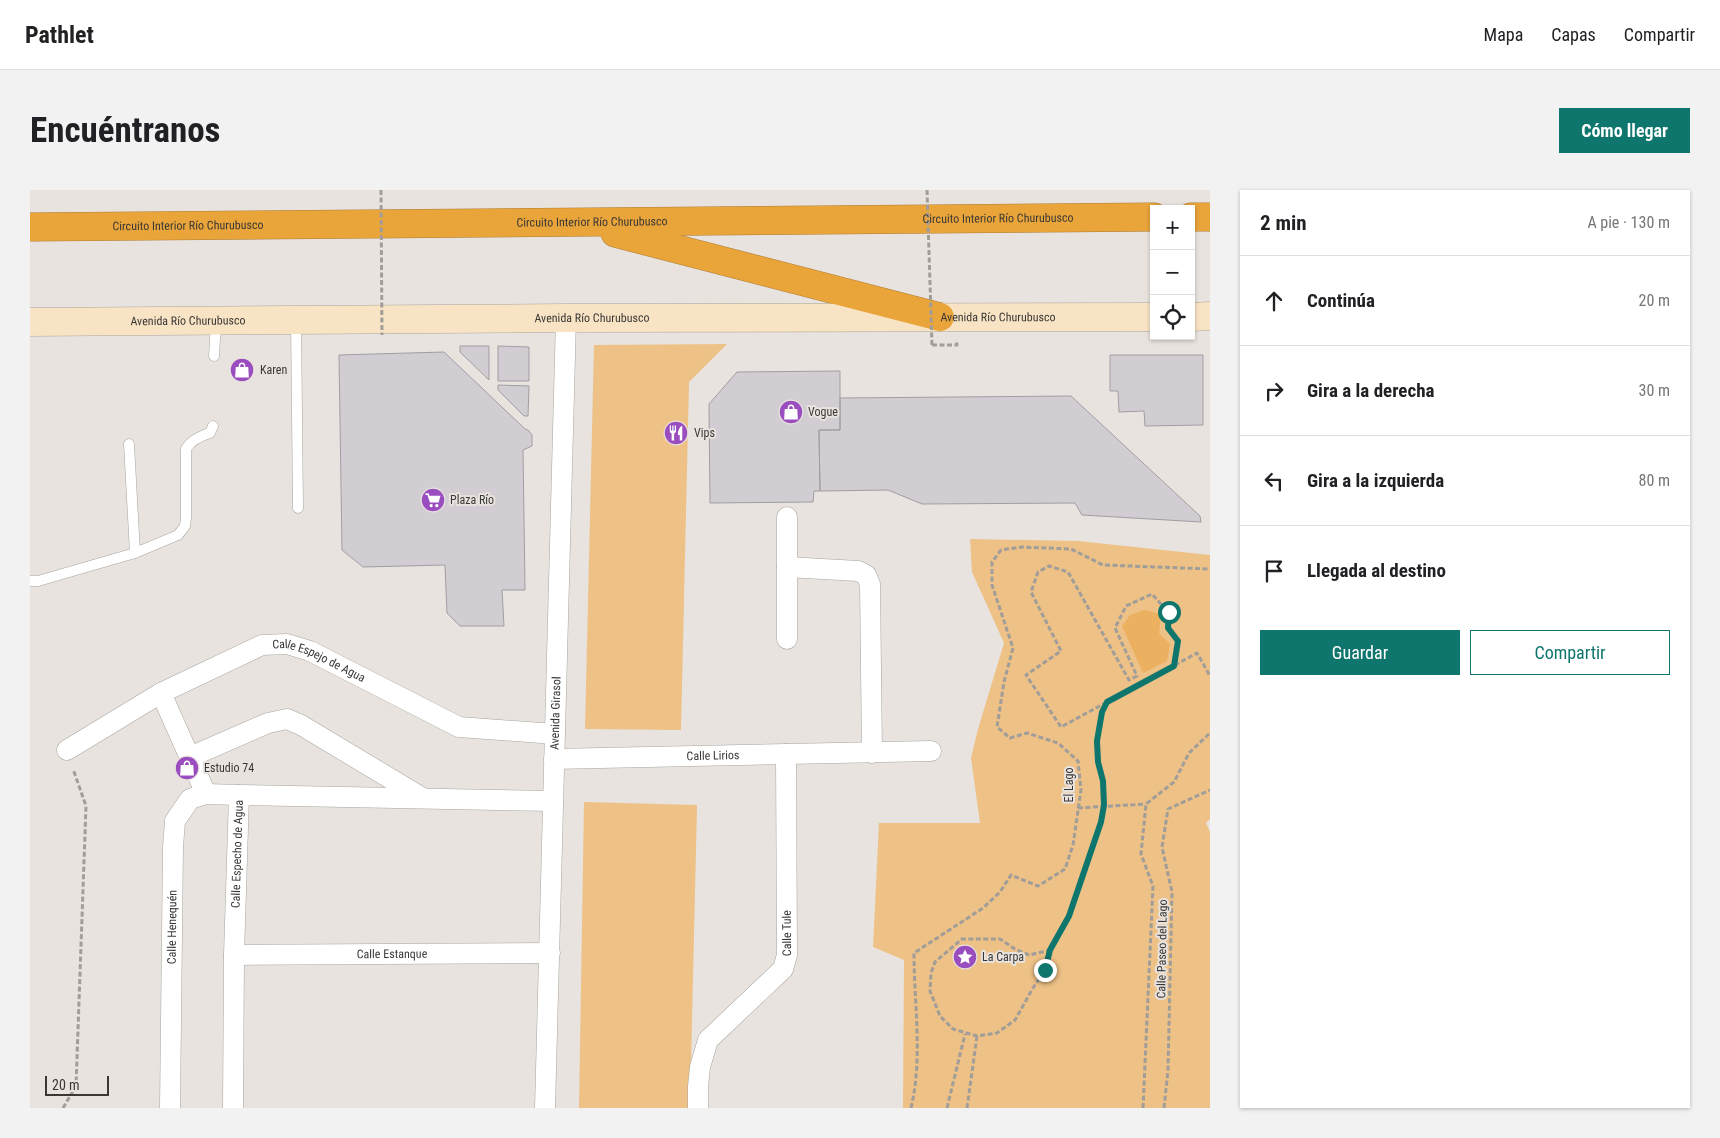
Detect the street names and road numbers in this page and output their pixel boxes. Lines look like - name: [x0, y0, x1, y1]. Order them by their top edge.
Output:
- street label: Circuito Interior Río Churubusco: [922, 211, 1074, 226]
- street label: Circuito Interior Río Churubusco: [516, 214, 668, 230]
- street label: Circuito Interior Río Churubusco: [112, 218, 264, 233]
- street label: Avenida Río Churubusco: [940, 310, 1056, 324]
- street label: Avenida Río Churubusco: [534, 311, 650, 325]
- street label: Avenida Río Churubusco: [130, 313, 246, 328]
- street label: Calle Espejo de Agua: [272, 637, 368, 685]
- street label: Avenida Girasol: [548, 676, 563, 750]
- street label: Calle Lirios: [686, 748, 740, 763]
- street label: El Lago: [1062, 768, 1076, 802]
- street label: Calle Especho de Agua: [228, 799, 246, 908]
- street label: Calle Henequén: [165, 890, 180, 964]
- street label: Calle Paseo del Lago: [1154, 899, 1170, 999]
- street label: Calle Tule: [780, 910, 794, 956]
- street label: Calle Estanque: [357, 947, 428, 961]

